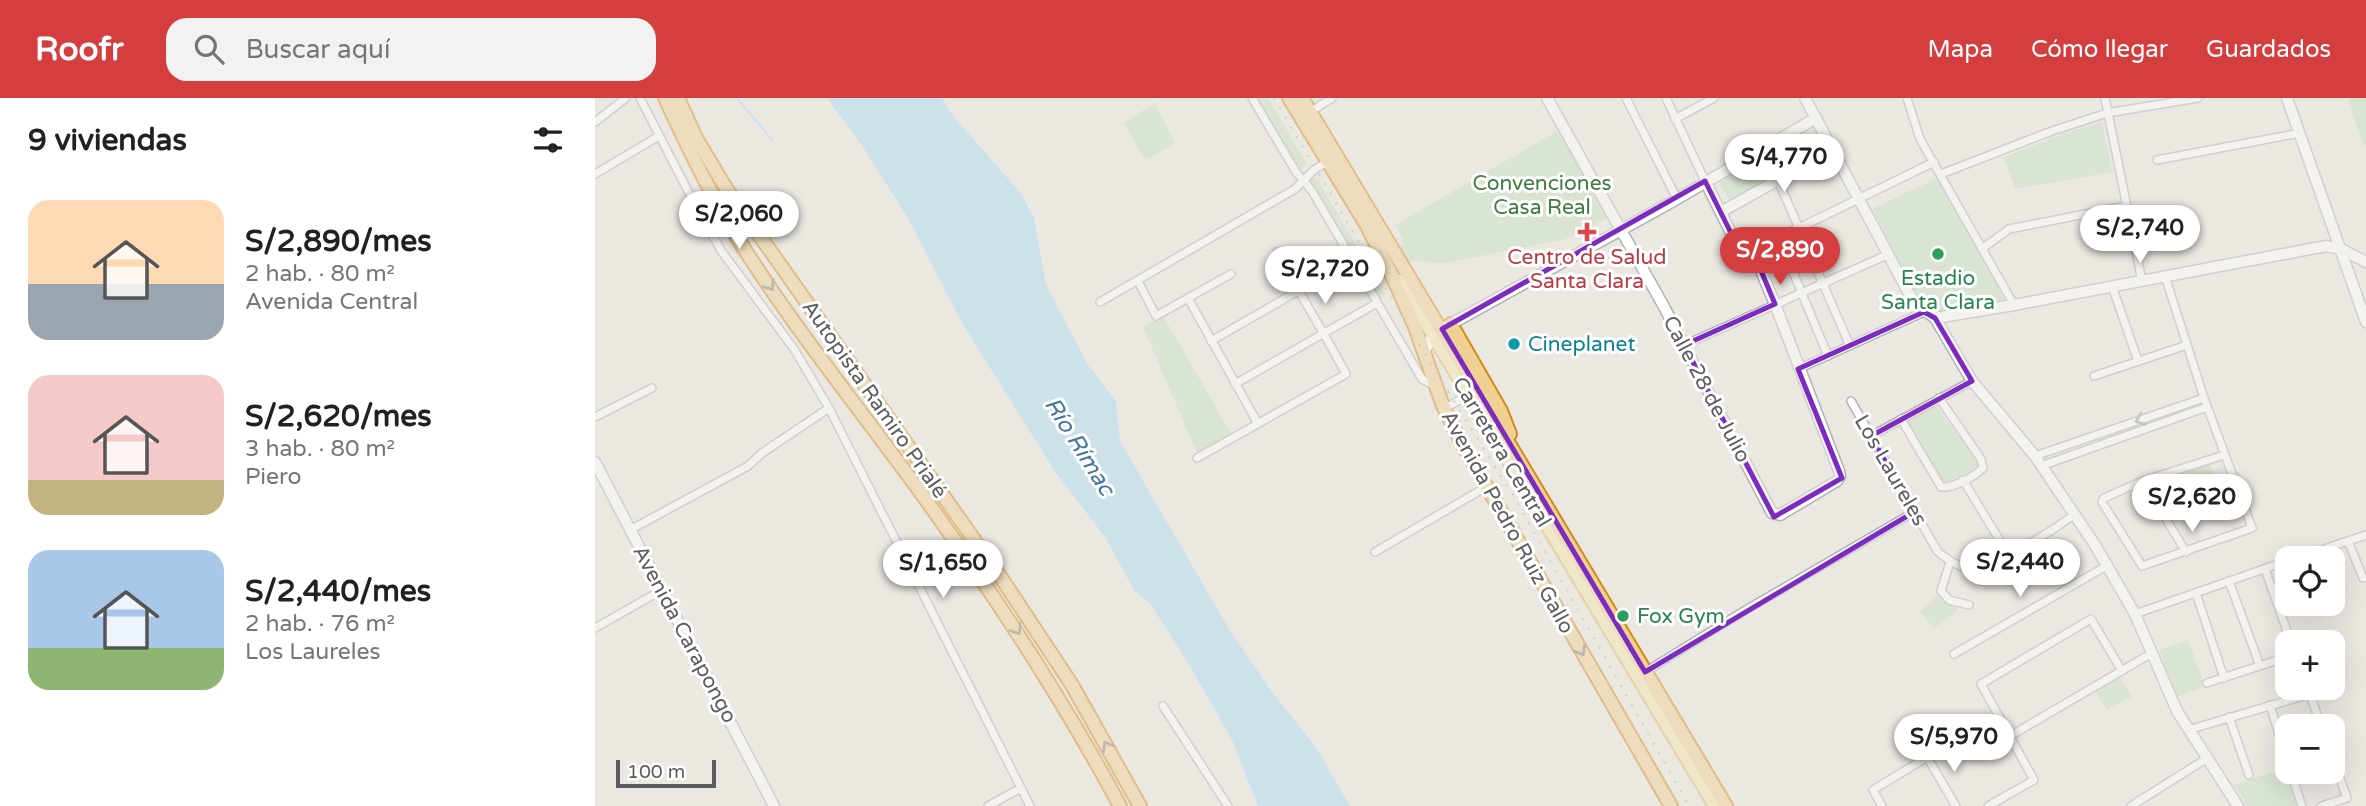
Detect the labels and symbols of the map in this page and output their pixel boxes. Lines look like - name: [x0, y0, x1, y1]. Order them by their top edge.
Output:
- pin: S/4,770: [1719, 134, 1849, 194]
- park label: Convenciones Casa Real: [1472, 171, 1612, 220]
- pin: S/2,060: [674, 192, 804, 251]
- pin: S/2,740: [2075, 206, 2205, 265]
- marker: Centro de Salud Santa Clara: [1577, 222, 1597, 242]
- pin: S/2,890: [1715, 228, 1845, 287]
- place label: Centro de Salud Santa Clara: [1507, 245, 1667, 294]
- pin: S/2,720: [1260, 246, 1390, 306]
- marker: Estadio Santa Clara: [1930, 246, 1946, 262]
- place label: Estadio Santa Clara: [1881, 266, 1995, 315]
- one-way arrow: [762, 278, 774, 291]
- street label: Autopista Ramiro Prialé: [797, 295, 953, 503]
- street label: Calle 28 de Julio: [1657, 312, 1756, 467]
- place label: Cineplanet: [1528, 332, 1635, 357]
- marker: Cineplanet: [1506, 336, 1522, 352]
- street label: Carretera Central: [1447, 373, 1556, 532]
- water label: Río Rímac: [1038, 392, 1122, 503]
- street label: Avenida Pedro Ruiz Gallo: [1436, 406, 1579, 638]
- street label: Los Laureles: [1849, 410, 1932, 530]
- one-way arrow: [2134, 412, 2146, 427]
- pin: S/2,620: [2127, 474, 2257, 534]
- pin: S/1,650: [878, 540, 1008, 600]
- pin: S/2,440: [1955, 540, 2085, 599]
- street label: Avenida Carapongo: [627, 541, 742, 727]
- place label: Fox Gym: [1637, 604, 1725, 629]
- marker: Fox Gym: [1615, 608, 1631, 624]
- one-way arrow: [1009, 622, 1021, 635]
- one-way arrow: [1573, 644, 1586, 657]
- pin: S/5,970: [1889, 714, 2019, 774]
- one-way arrow: [1103, 741, 1116, 754]
- scale bar: [616, 757, 716, 789]

